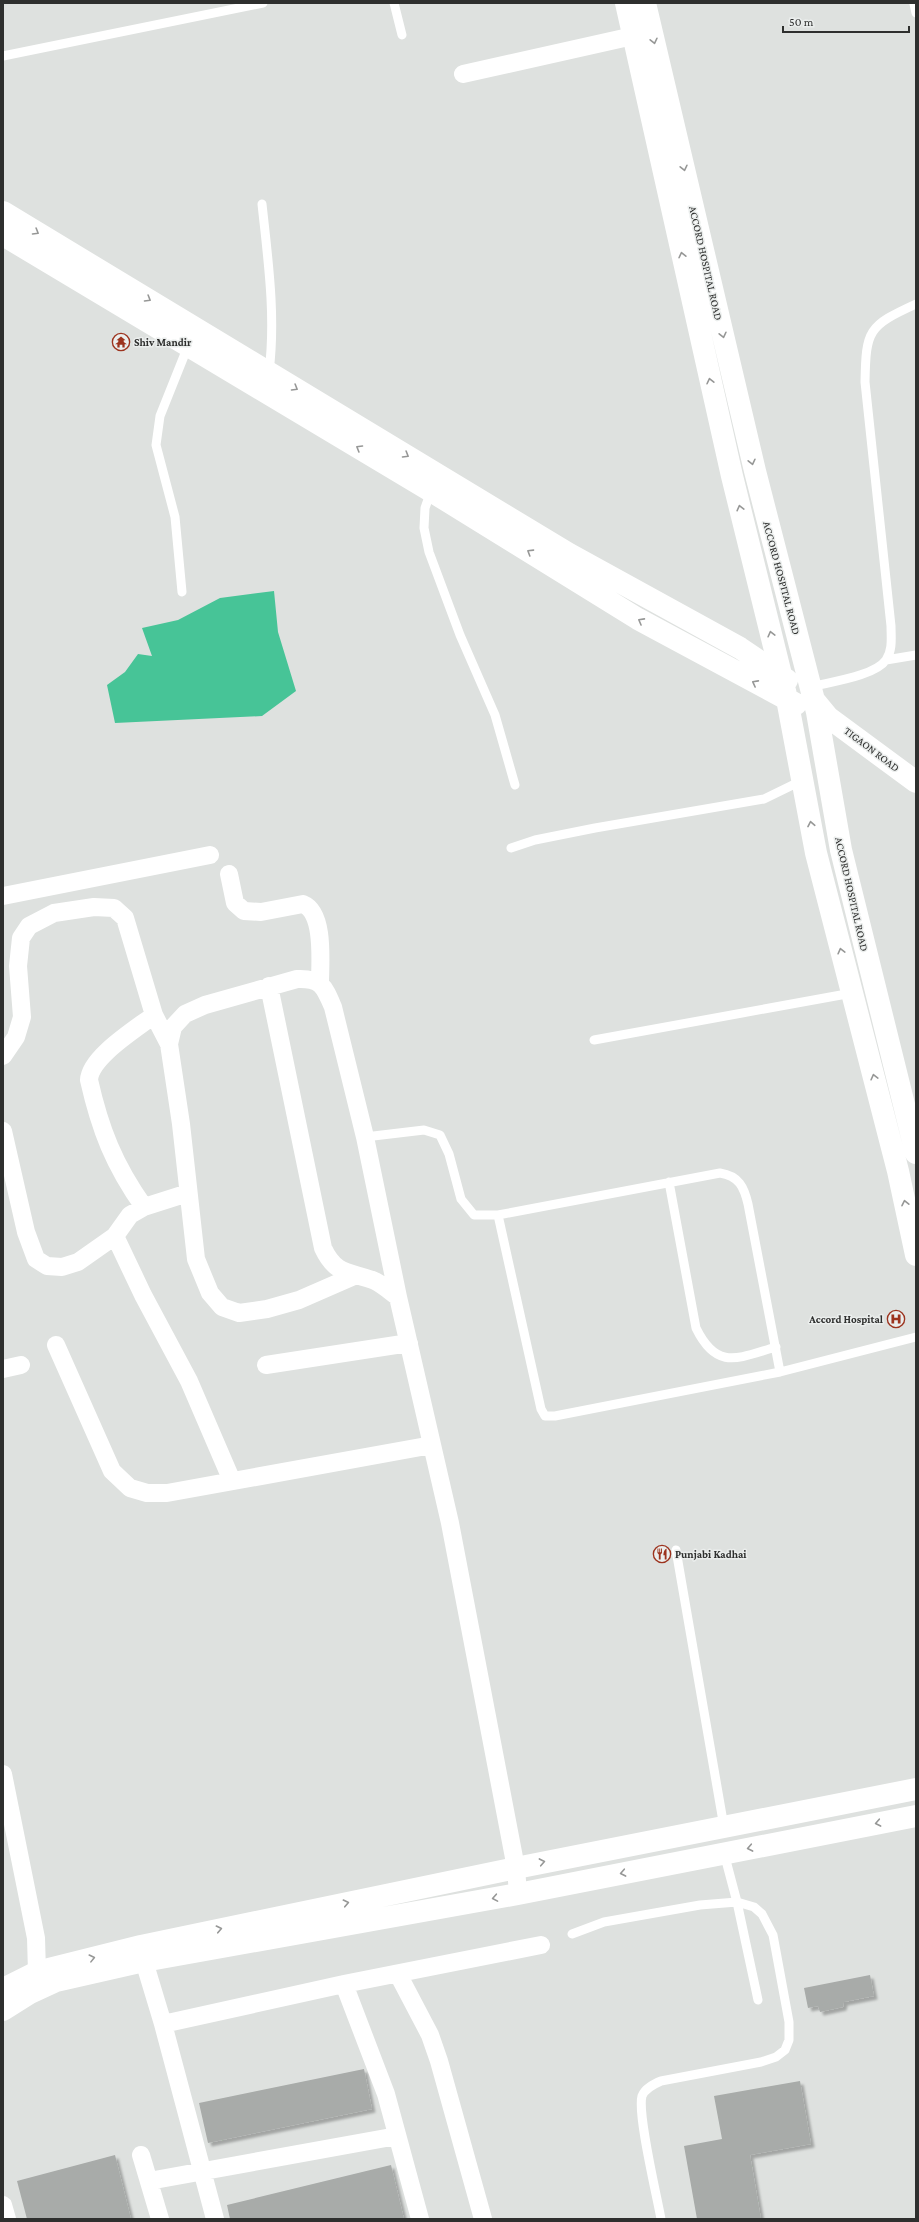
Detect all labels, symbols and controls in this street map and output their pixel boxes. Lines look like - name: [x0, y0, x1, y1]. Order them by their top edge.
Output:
- scale bar: [783, 8, 909, 34]
- text: 50 m: [789, 15, 814, 29]
- one-way arrow: [649, 37, 658, 44]
- one-way arrow: [679, 164, 687, 171]
- street label: ACCORD HOSPITAL ROAD: [687, 205, 725, 321]
- one-way arrow: [32, 227, 39, 235]
- one-way arrow: [678, 251, 686, 258]
- one-way arrow: [144, 295, 151, 302]
- temple icon: Shiv Mandir: [111, 332, 131, 352]
- one-way arrow: [718, 332, 726, 338]
- place label: Shiv Mandir: [134, 336, 192, 348]
- one-way arrow: [707, 378, 715, 385]
- one-way arrow: [291, 383, 298, 391]
- one-way arrow: [356, 446, 363, 453]
- one-way arrow: [402, 450, 409, 458]
- one-way arrow: [748, 458, 756, 465]
- one-way arrow: [736, 505, 744, 511]
- street label: ACCORD HOSPITAL ROAD: [761, 520, 803, 636]
- one-way arrow: [527, 550, 534, 557]
- one-way arrow: [638, 618, 645, 625]
- one-way arrow: [767, 631, 776, 638]
- one-way arrow: [752, 680, 759, 687]
- street label: TIGAON ROAD: [842, 724, 902, 774]
- one-way arrow: [807, 821, 816, 827]
- street label: ACCORD HOSPITAL ROAD: [833, 836, 871, 952]
- one-way arrow: [838, 947, 846, 954]
- one-way arrow: [870, 1073, 878, 1080]
- one-way arrow: [901, 1200, 909, 1206]
- hospital icon: Accord Hospital: [886, 1309, 906, 1329]
- place label: Accord Hospital: [808, 1313, 884, 1325]
- restaurant icon: Punjabi Kadhai: [652, 1544, 672, 1564]
- place label: Punjabi Kadhai: [675, 1548, 747, 1561]
- one-way arrow: [875, 1818, 881, 1827]
- one-way arrow: [747, 1843, 753, 1851]
- one-way arrow: [539, 1859, 545, 1867]
- one-way arrow: [619, 1868, 626, 1876]
- one-way arrow: [492, 1893, 498, 1902]
- one-way arrow: [343, 1899, 349, 1907]
- one-way arrow: [216, 1926, 222, 1934]
- one-way arrow: [88, 1954, 95, 1963]

